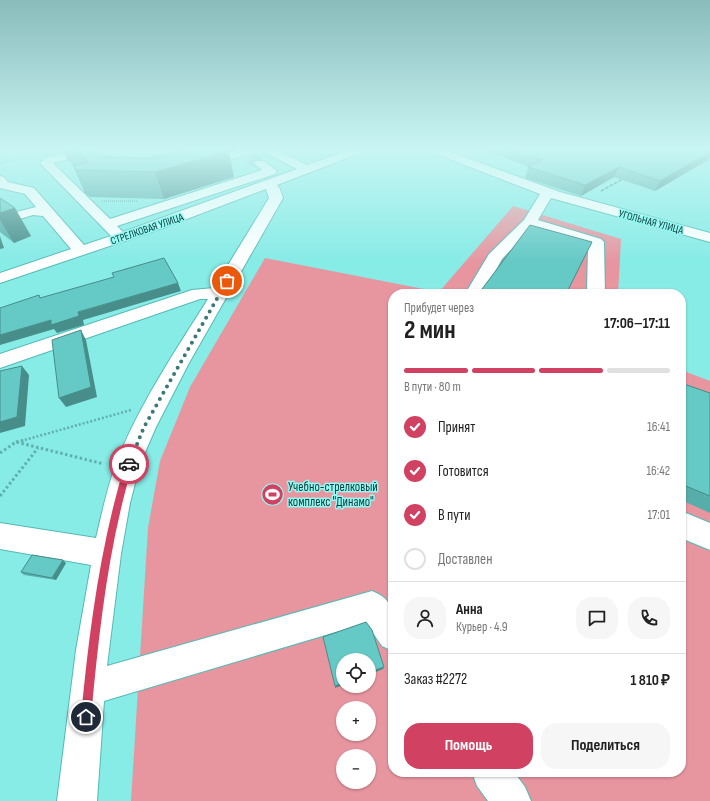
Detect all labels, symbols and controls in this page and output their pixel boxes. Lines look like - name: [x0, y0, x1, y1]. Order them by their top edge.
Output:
- street label: УГОЛЬНАЯ УЛИЦА: [617, 207, 685, 237]
- street label: СТРЕЛКОВАЯ УЛИЦА: [109, 210, 185, 248]
- pin: [210, 264, 244, 298]
- icon: bag: [216, 270, 238, 292]
- text: Прибудет через: [404, 300, 474, 316]
- text: 17:06–17:11: [604, 314, 670, 333]
- text: 2 мин: [404, 315, 456, 346]
- text: В пути · 80 m: [404, 379, 461, 395]
- icon: check: [404, 416, 426, 438]
- text: Принят: [438, 418, 475, 437]
- text: 16:41: [647, 419, 670, 435]
- courier: [109, 444, 149, 484]
- icon: car: [118, 453, 140, 475]
- icon: check: [404, 460, 426, 482]
- text: Готовится: [438, 462, 489, 481]
- text: 16:42: [646, 463, 670, 479]
- place label: Учебно-стрелковый комплекс "Динамо": [288, 479, 378, 510]
- sports icon: Учебно-стрелковый комплекс "Динамо": [260, 481, 286, 507]
- icon: check: [404, 504, 426, 526]
- text: В пути: [438, 506, 470, 525]
- text: 17:01: [648, 507, 670, 523]
- text: Доставлен: [438, 550, 492, 569]
- button: person: [404, 597, 446, 639]
- button: chat: [576, 597, 618, 639]
- button: phone: [628, 597, 670, 639]
- text: Анна: [456, 600, 483, 619]
- text: Курьер · 4.9: [456, 619, 507, 635]
- map controls: [336, 653, 376, 789]
- button: locate: [336, 653, 376, 693]
- text: Заказ #2272: [404, 670, 467, 689]
- text: 1 810 ₽: [631, 671, 670, 690]
- pin: [69, 700, 103, 734]
- button: +: [336, 701, 376, 741]
- icon: home: [75, 706, 97, 728]
- button: Помощь: [404, 723, 533, 769]
- button: Поделиться: [541, 723, 670, 769]
- button: −: [336, 749, 376, 789]

